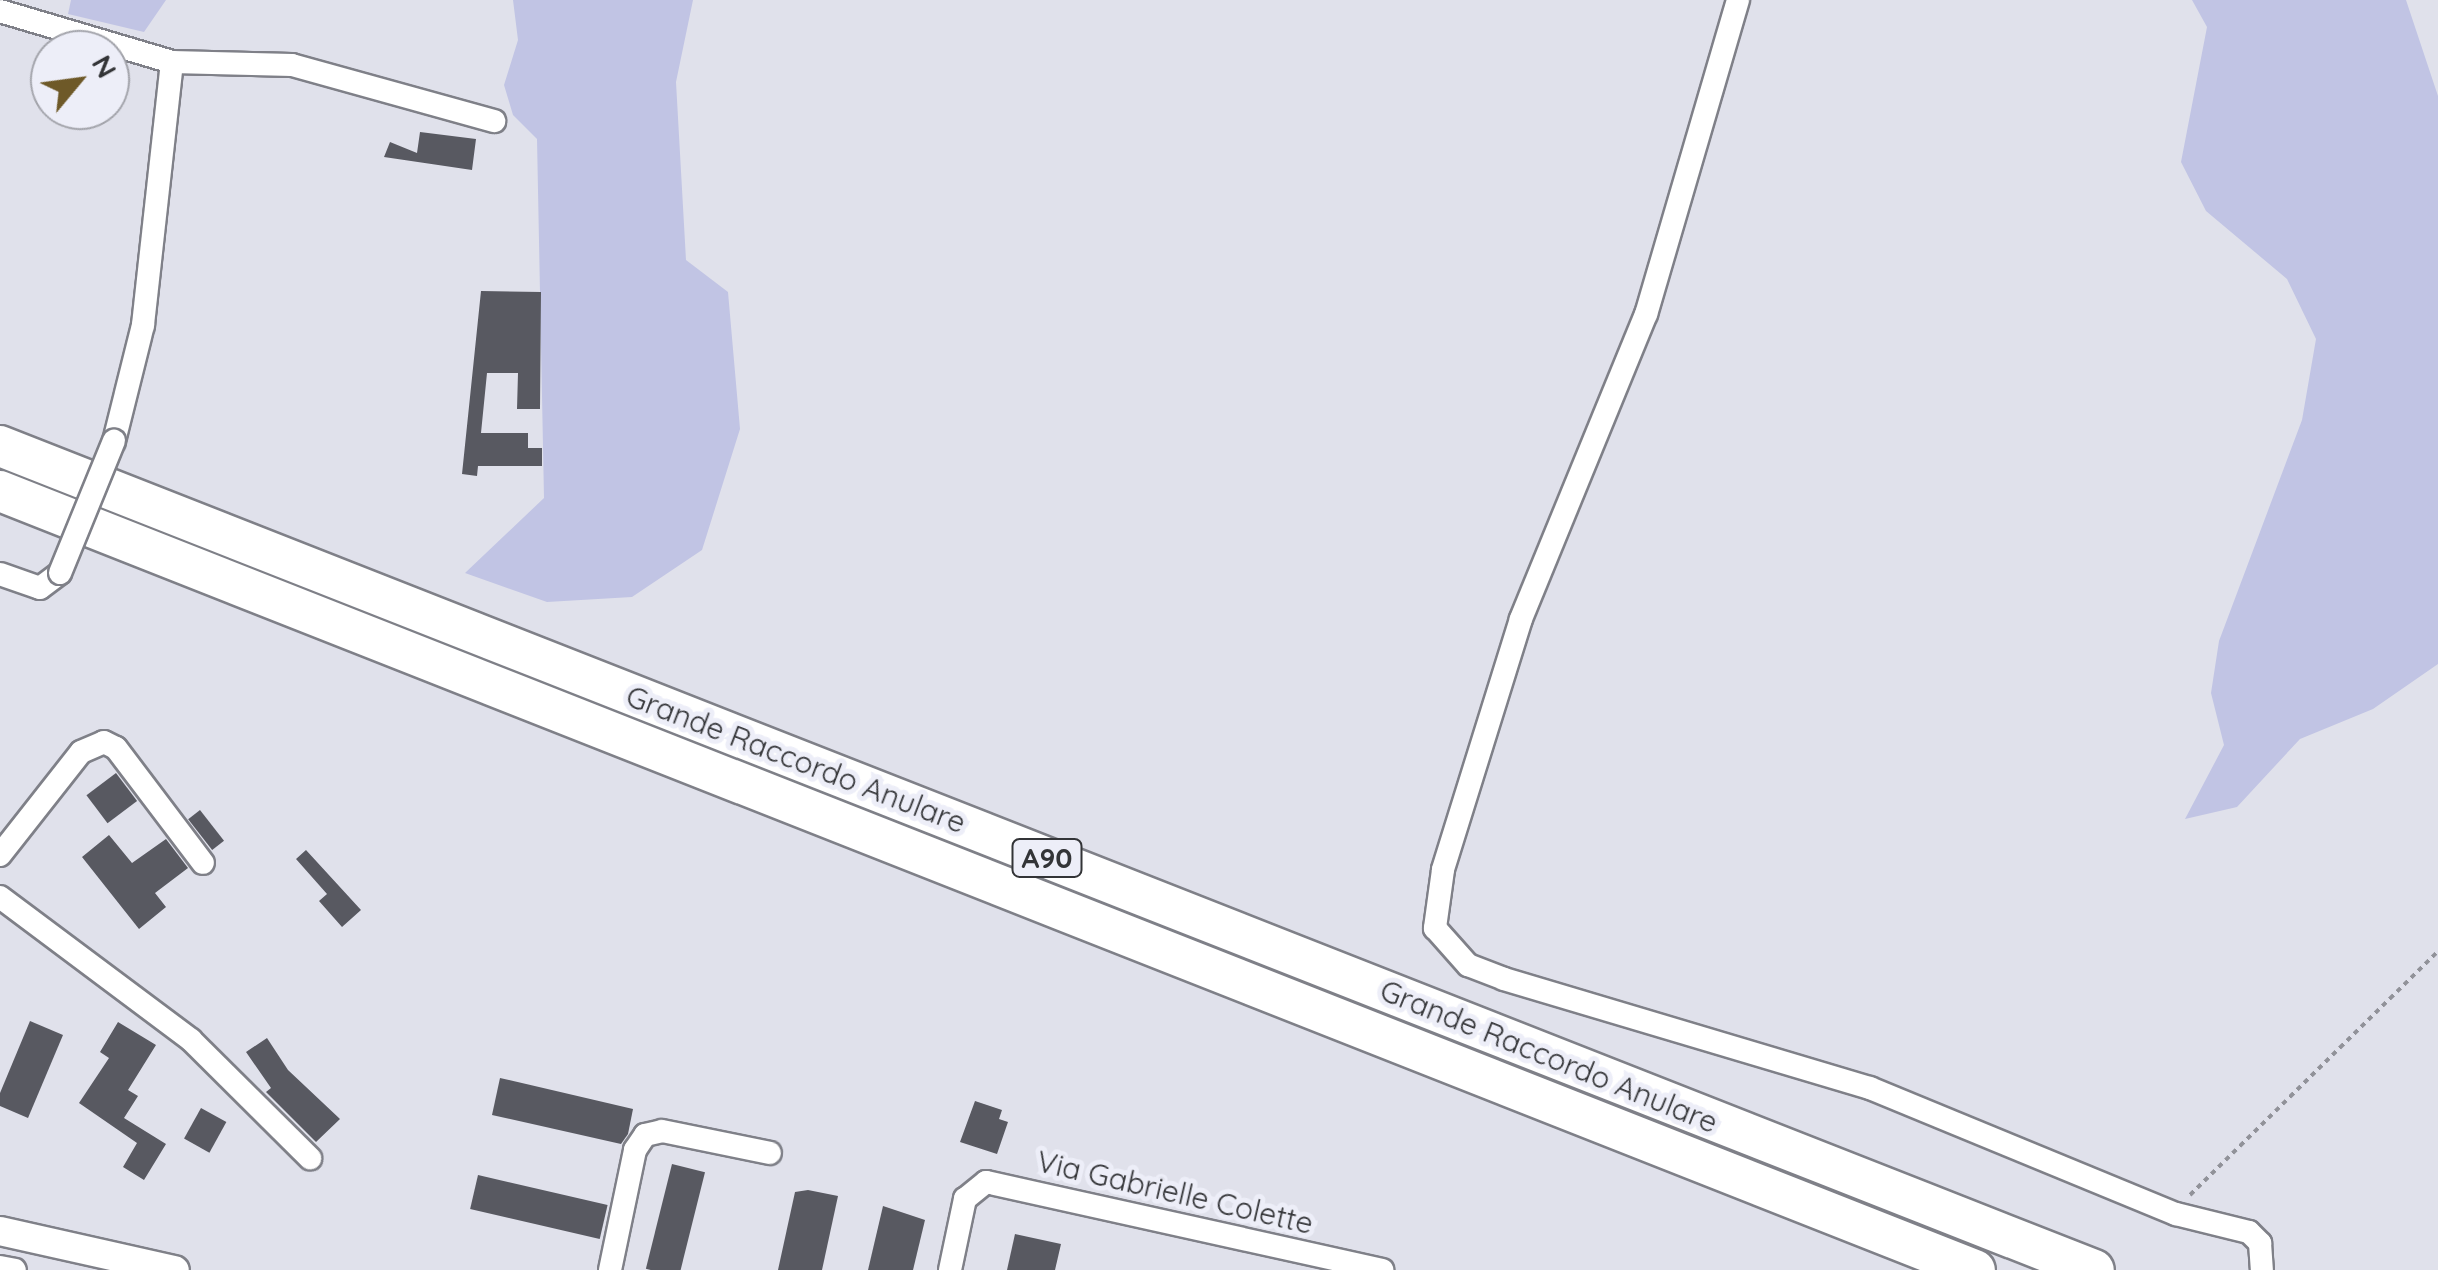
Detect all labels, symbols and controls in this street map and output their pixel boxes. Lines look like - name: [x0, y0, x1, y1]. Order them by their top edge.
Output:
- north arrow: [30, 30, 130, 130]
- text: N: [85, 49, 125, 84]
- street label: Grande Raccordo Anulare: [621, 678, 971, 840]
- road number: A90: [1010, 835, 1084, 881]
- street label: Grande Raccordo Anulare: [1375, 972, 1723, 1140]
- street label: Via Gabrielle Colette: [1033, 1143, 1317, 1241]

